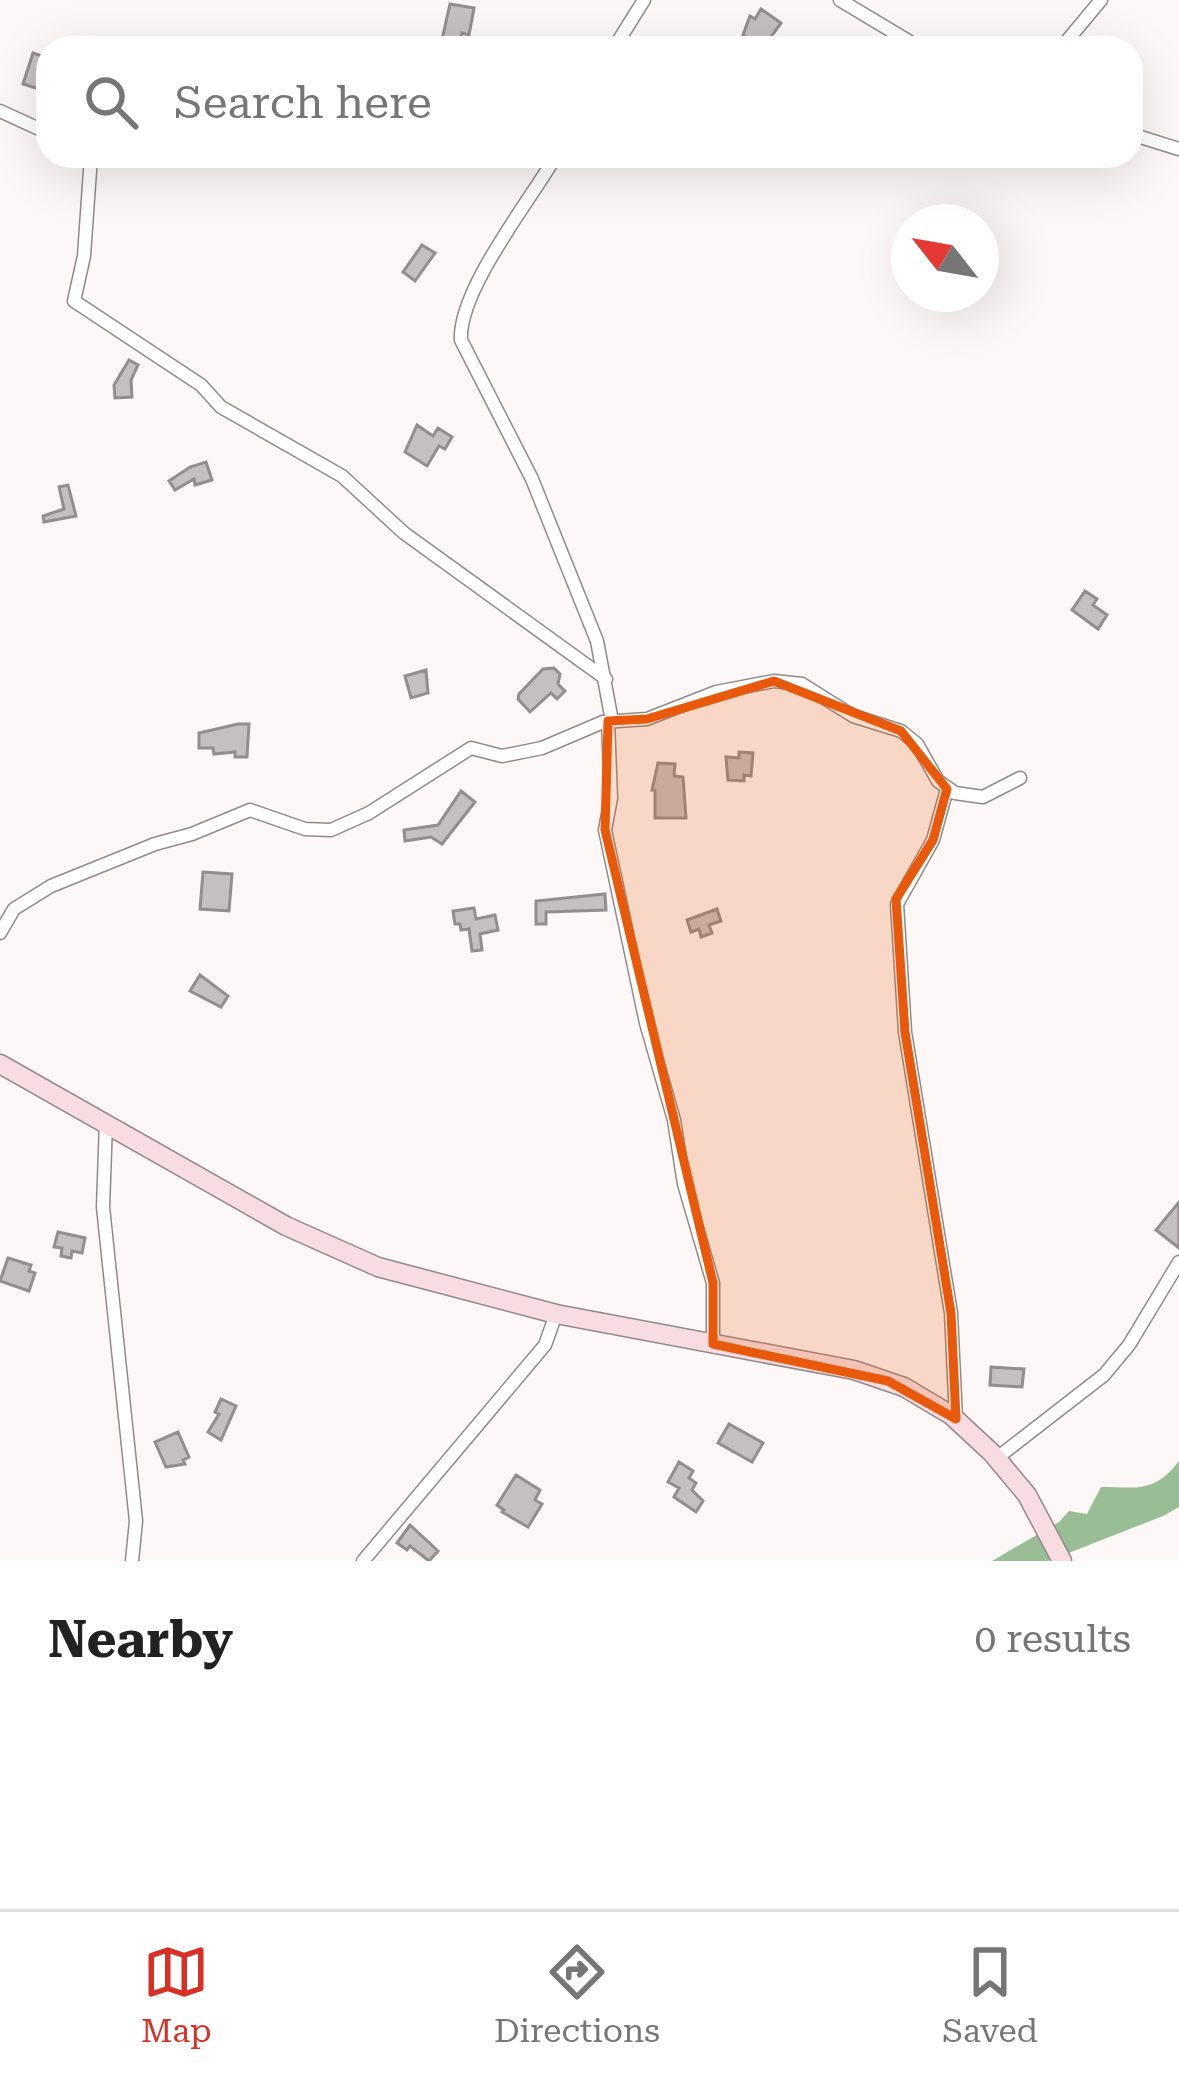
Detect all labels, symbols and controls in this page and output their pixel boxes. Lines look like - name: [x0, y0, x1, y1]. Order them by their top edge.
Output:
- search box: [36, 36, 1143, 168]
- icon: search: [78, 69, 144, 135]
- text: Search here: [174, 76, 432, 129]
- north arrow: [891, 204, 999, 312]
- text: Nearby: [48, 1610, 233, 1669]
- text: 0 results: [974, 1616, 1131, 1662]
- tab: Map: [141, 1939, 212, 2050]
- tab: Directions: [494, 1939, 660, 2050]
- tab: Saved: [942, 1939, 1038, 2050]

